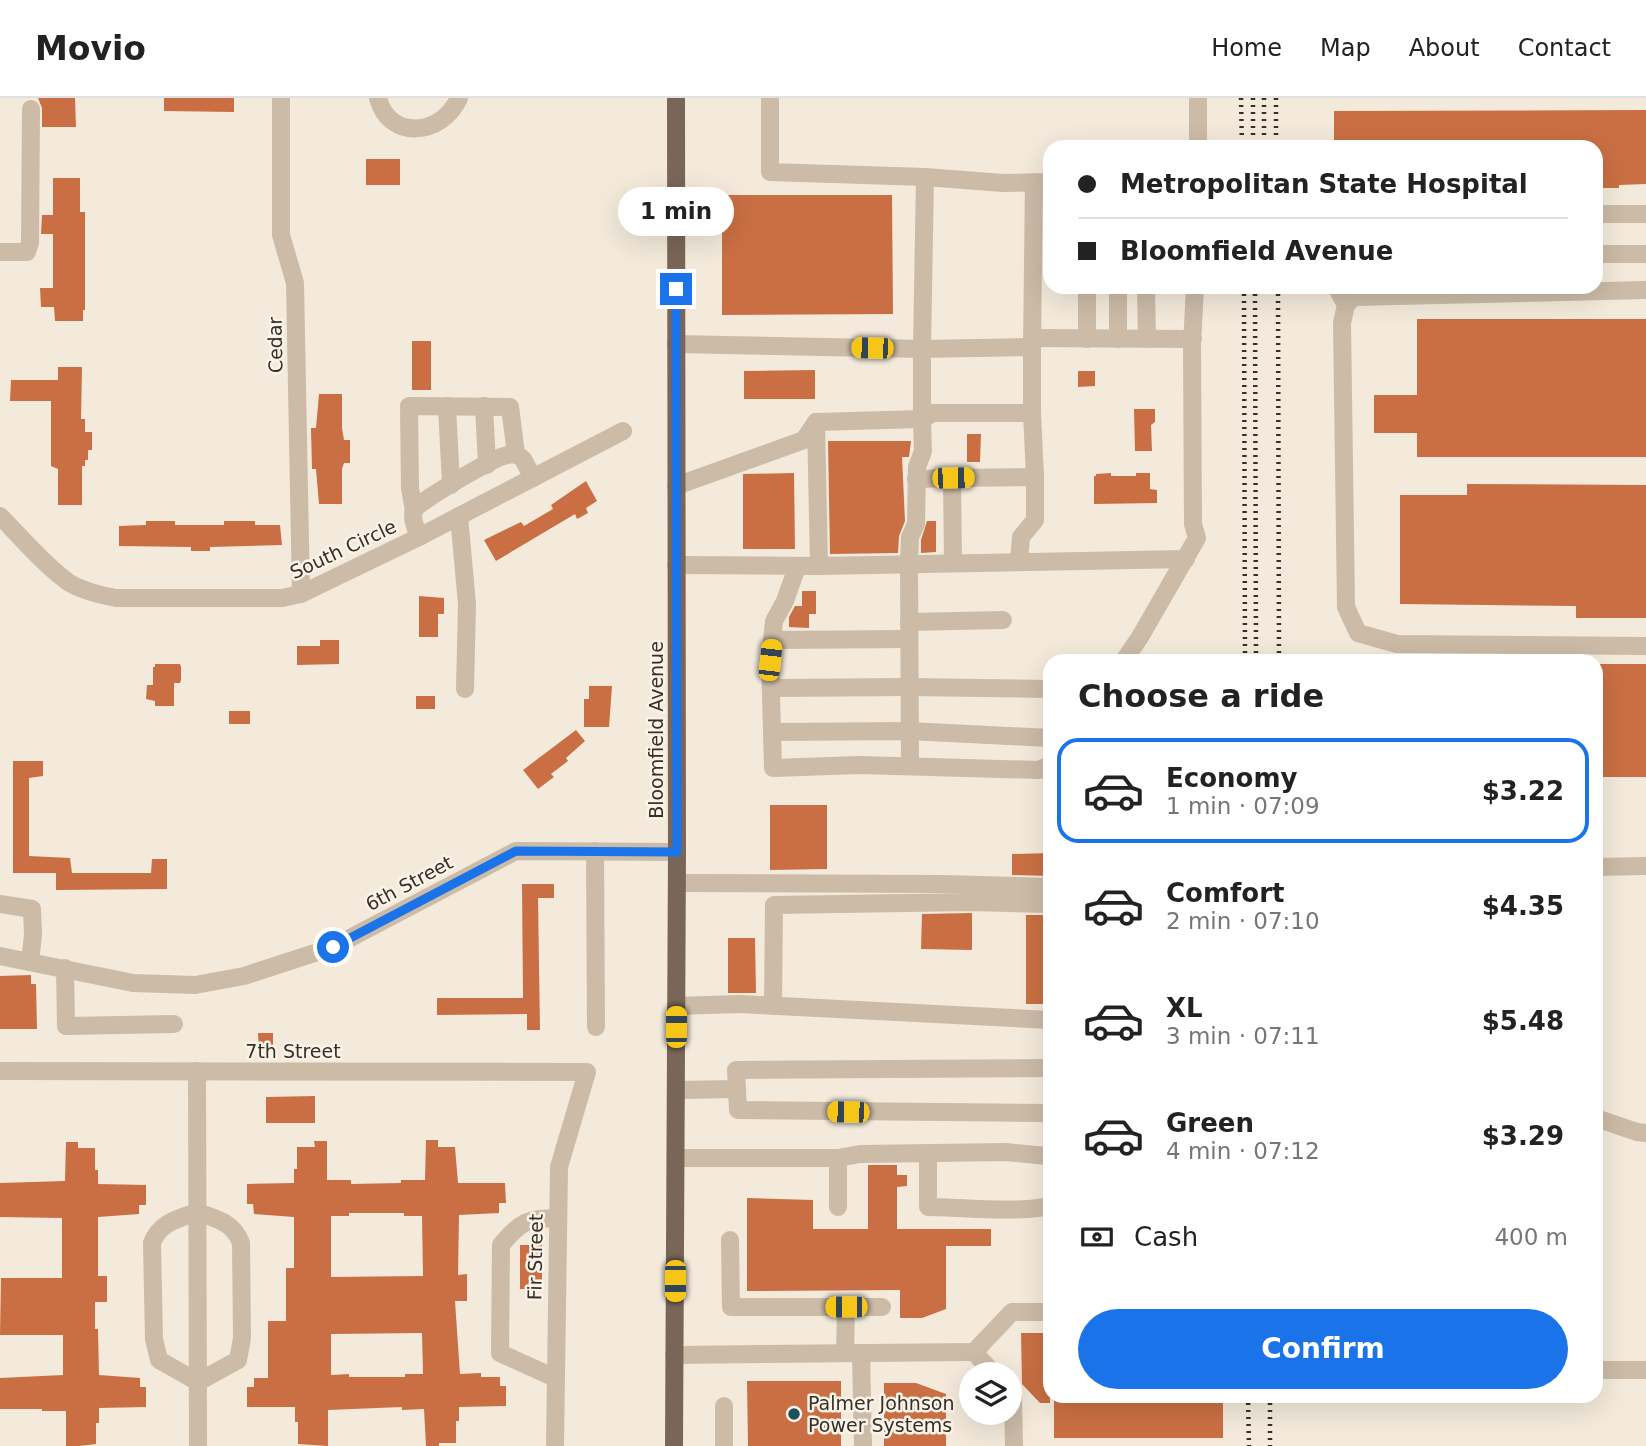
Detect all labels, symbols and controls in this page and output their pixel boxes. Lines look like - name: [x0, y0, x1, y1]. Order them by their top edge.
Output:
- text: Movio: [35, 29, 146, 68]
- text: Home: [1211, 34, 1282, 62]
- text: Map: [1320, 34, 1371, 62]
- text: About: [1409, 34, 1480, 62]
- text: Contact: [1518, 34, 1611, 62]
- text: Metropolitan State Hospital: [1120, 169, 1528, 199]
- callout: 1 min: [618, 188, 734, 236]
- text: 1 min: [640, 198, 712, 224]
- text: Bloomfield Avenue: [1120, 236, 1393, 266]
- route end: [660, 273, 692, 305]
- street label: Cedar: [264, 316, 286, 373]
- car: [851, 337, 894, 359]
- car: [932, 467, 975, 489]
- street label: South Circle: [286, 515, 400, 583]
- car: [758, 638, 783, 682]
- street label: Bloomfield Avenue: [645, 641, 667, 819]
- text: Choose a ride: [1078, 677, 1324, 715]
- icon: car: [1082, 759, 1145, 822]
- text: Economy: [1166, 763, 1297, 793]
- text: $3.22: [1482, 776, 1564, 806]
- text: 1 min · 07:09: [1166, 793, 1320, 819]
- street label: 6th Street: [362, 851, 456, 915]
- icon: car: [1082, 874, 1145, 937]
- text: Comfort: [1166, 878, 1284, 908]
- text: $4.35: [1482, 891, 1564, 921]
- text: 2 min · 07:10: [1166, 908, 1320, 934]
- route start: [317, 931, 349, 963]
- icon: car: [1082, 989, 1145, 1052]
- text: XL: [1166, 993, 1203, 1023]
- car: [666, 1006, 687, 1048]
- text: $5.48: [1482, 1006, 1564, 1036]
- text: 3 min · 07:11: [1166, 1023, 1320, 1049]
- street label: 7th Street: [245, 1040, 341, 1062]
- car: [827, 1101, 870, 1123]
- icon: car: [1082, 1104, 1145, 1167]
- text: Green: [1166, 1108, 1254, 1138]
- text: $3.29: [1482, 1121, 1564, 1151]
- text: 4 min · 07:12: [1166, 1138, 1320, 1164]
- street label: Fir Street: [523, 1214, 547, 1300]
- icon: cash: [1078, 1218, 1116, 1256]
- text: Cash: [1134, 1222, 1198, 1252]
- text: 400 m: [1494, 1224, 1568, 1250]
- car: [665, 1260, 686, 1302]
- car: [826, 1297, 868, 1318]
- button: Confirm: [1078, 1309, 1568, 1389]
- map controls: [959, 1362, 1022, 1425]
- button: layers: [959, 1362, 1022, 1425]
- place label: Palmer Johnson Power Systems: [808, 1392, 954, 1436]
- marker: Palmer Johnson Power Systems: [786, 1406, 802, 1422]

